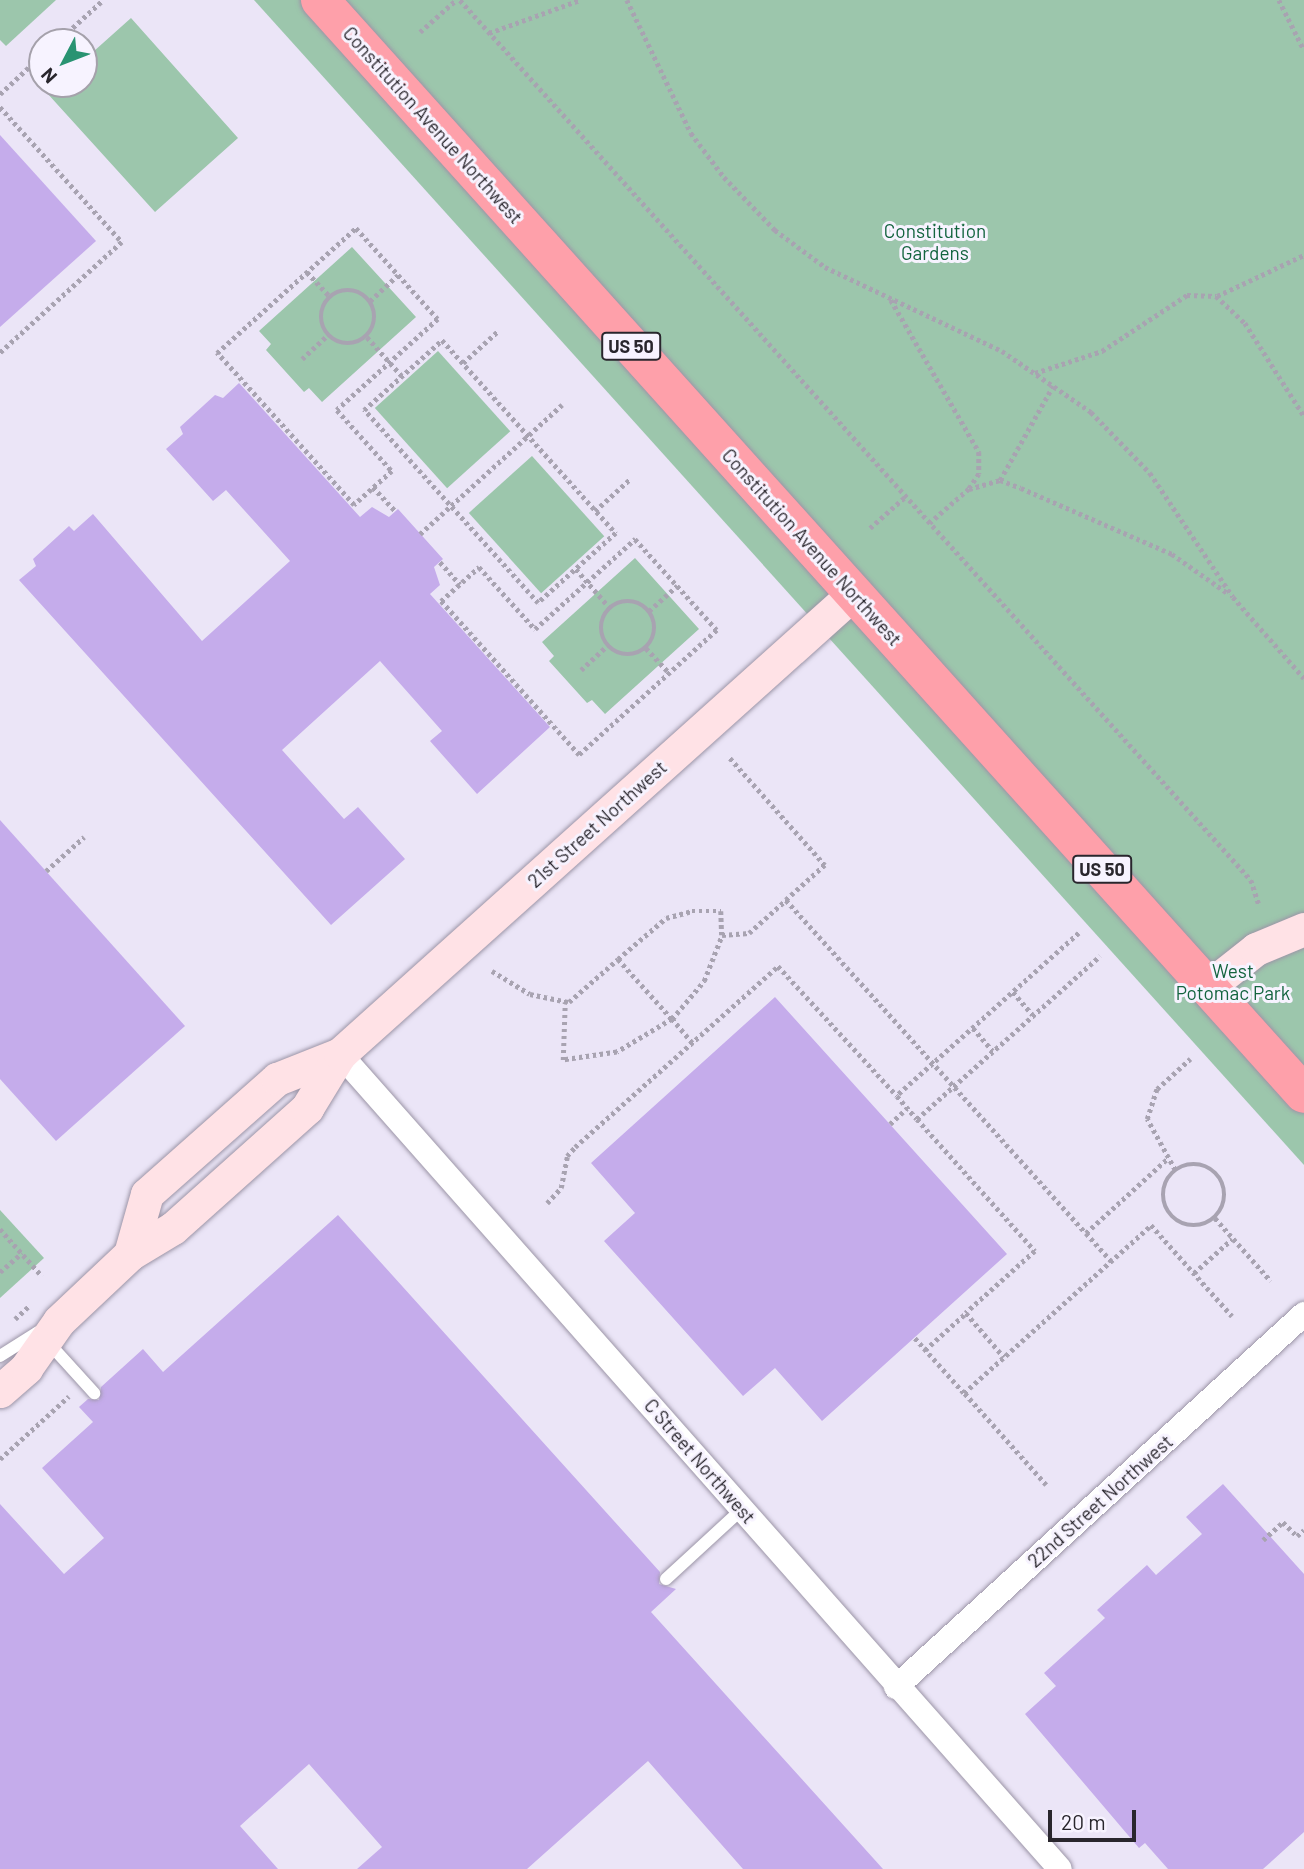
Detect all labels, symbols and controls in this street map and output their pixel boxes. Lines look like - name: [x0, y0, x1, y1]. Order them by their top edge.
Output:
- street label: Constitution Avenue Northwest: [338, 22, 528, 228]
- north arrow: [28, 28, 98, 98]
- text: N: [36, 64, 61, 88]
- park label: Constitution Gardens: [884, 220, 986, 264]
- road number: US 50: [600, 332, 662, 360]
- street label: Constitution Avenue Northwest: [717, 444, 907, 650]
- street label: 21st Street Northwest: [523, 756, 671, 892]
- road number: US 50: [1070, 854, 1134, 884]
- park label: West Potomac Park: [1176, 960, 1290, 1004]
- street label: C Street Northwest: [640, 1394, 760, 1528]
- street label: 22nd Street Northwest: [1023, 1430, 1177, 1572]
- scale bar: [1052, 1796, 1140, 1840]
- text: 20 m: [1061, 1809, 1106, 1834]

